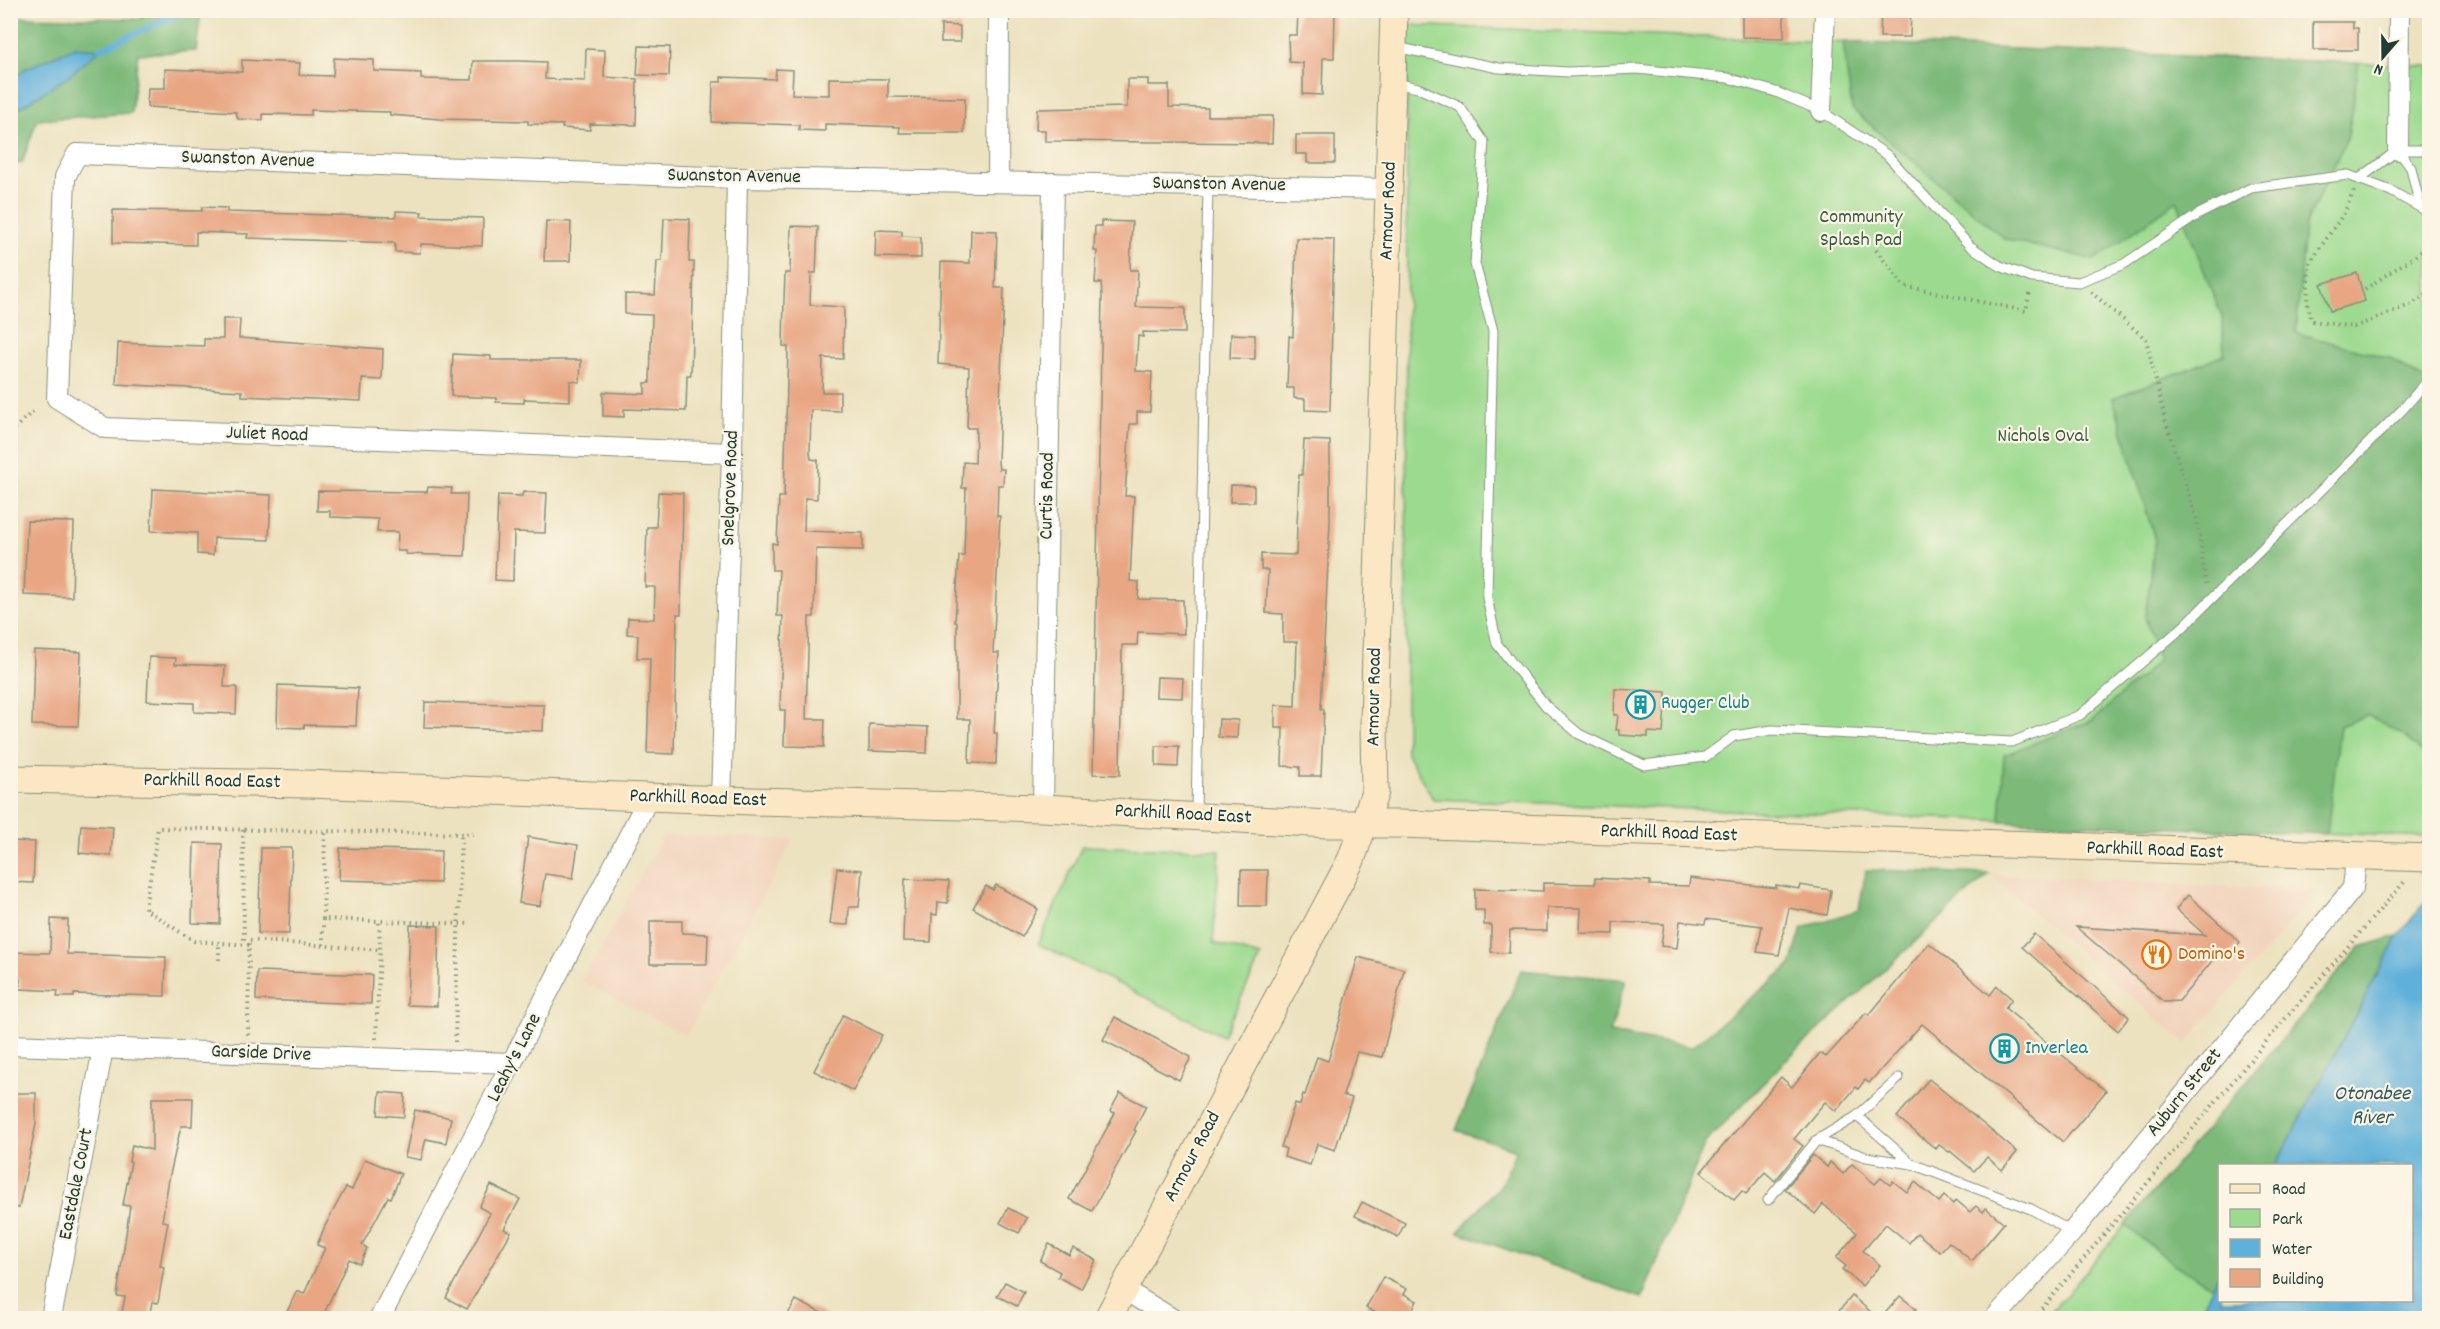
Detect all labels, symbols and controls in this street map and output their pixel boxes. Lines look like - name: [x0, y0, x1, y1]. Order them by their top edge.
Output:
- north arrow: [2353, 27, 2413, 87]
- text: N: [2371, 57, 2386, 81]
- street label: Swanston Avenue: [181, 144, 315, 176]
- street label: Armour Road: [1373, 161, 1405, 261]
- street label: Swanston Avenue: [667, 162, 801, 192]
- street label: Swanston Avenue: [1152, 170, 1286, 200]
- park label: Community Splash Pad: [1819, 204, 1904, 255]
- street label: Juliet Road: [225, 420, 309, 450]
- park label: Nichols Oval: [1997, 423, 2089, 451]
- street label: Snelgrove Road: [715, 430, 747, 546]
- street label: Curtis Road: [1033, 452, 1063, 540]
- street label: Armour Road: [1360, 647, 1390, 747]
- building icon: Rugger Club: [1624, 688, 1656, 720]
- place label: Rugger Club: [1661, 690, 1750, 718]
- street label: Parkhill Road East: [143, 767, 281, 797]
- street label: Parkhill Road East: [629, 783, 767, 815]
- street label: Parkhill Road East: [1114, 797, 1252, 833]
- street label: Parkhill Road East: [1600, 818, 1738, 850]
- street label: Parkhill Road East: [2086, 835, 2224, 867]
- restaurant icon: Domino's: [2141, 939, 2173, 971]
- place label: Domino's: [2178, 941, 2245, 969]
- street label: Leahy's Lane: [481, 1009, 549, 1107]
- building icon: Inverlea: [1988, 1033, 2020, 1065]
- place label: Inverlea: [2025, 1035, 2089, 1063]
- street label: Garside Drive: [210, 1038, 312, 1070]
- street label: Auburn Street: [2141, 1043, 2229, 1143]
- water label: Otonabee River: [2334, 1080, 2412, 1134]
- street label: Armour Road: [1157, 1107, 1229, 1207]
- street label: Eastdale Court: [52, 1126, 102, 1242]
- legend: [2218, 1164, 2413, 1302]
- text: Road: [2272, 1178, 2306, 1203]
- text: Park: [2272, 1208, 2303, 1233]
- text: Water: [2272, 1238, 2312, 1263]
- text: Building: [2272, 1268, 2324, 1293]

